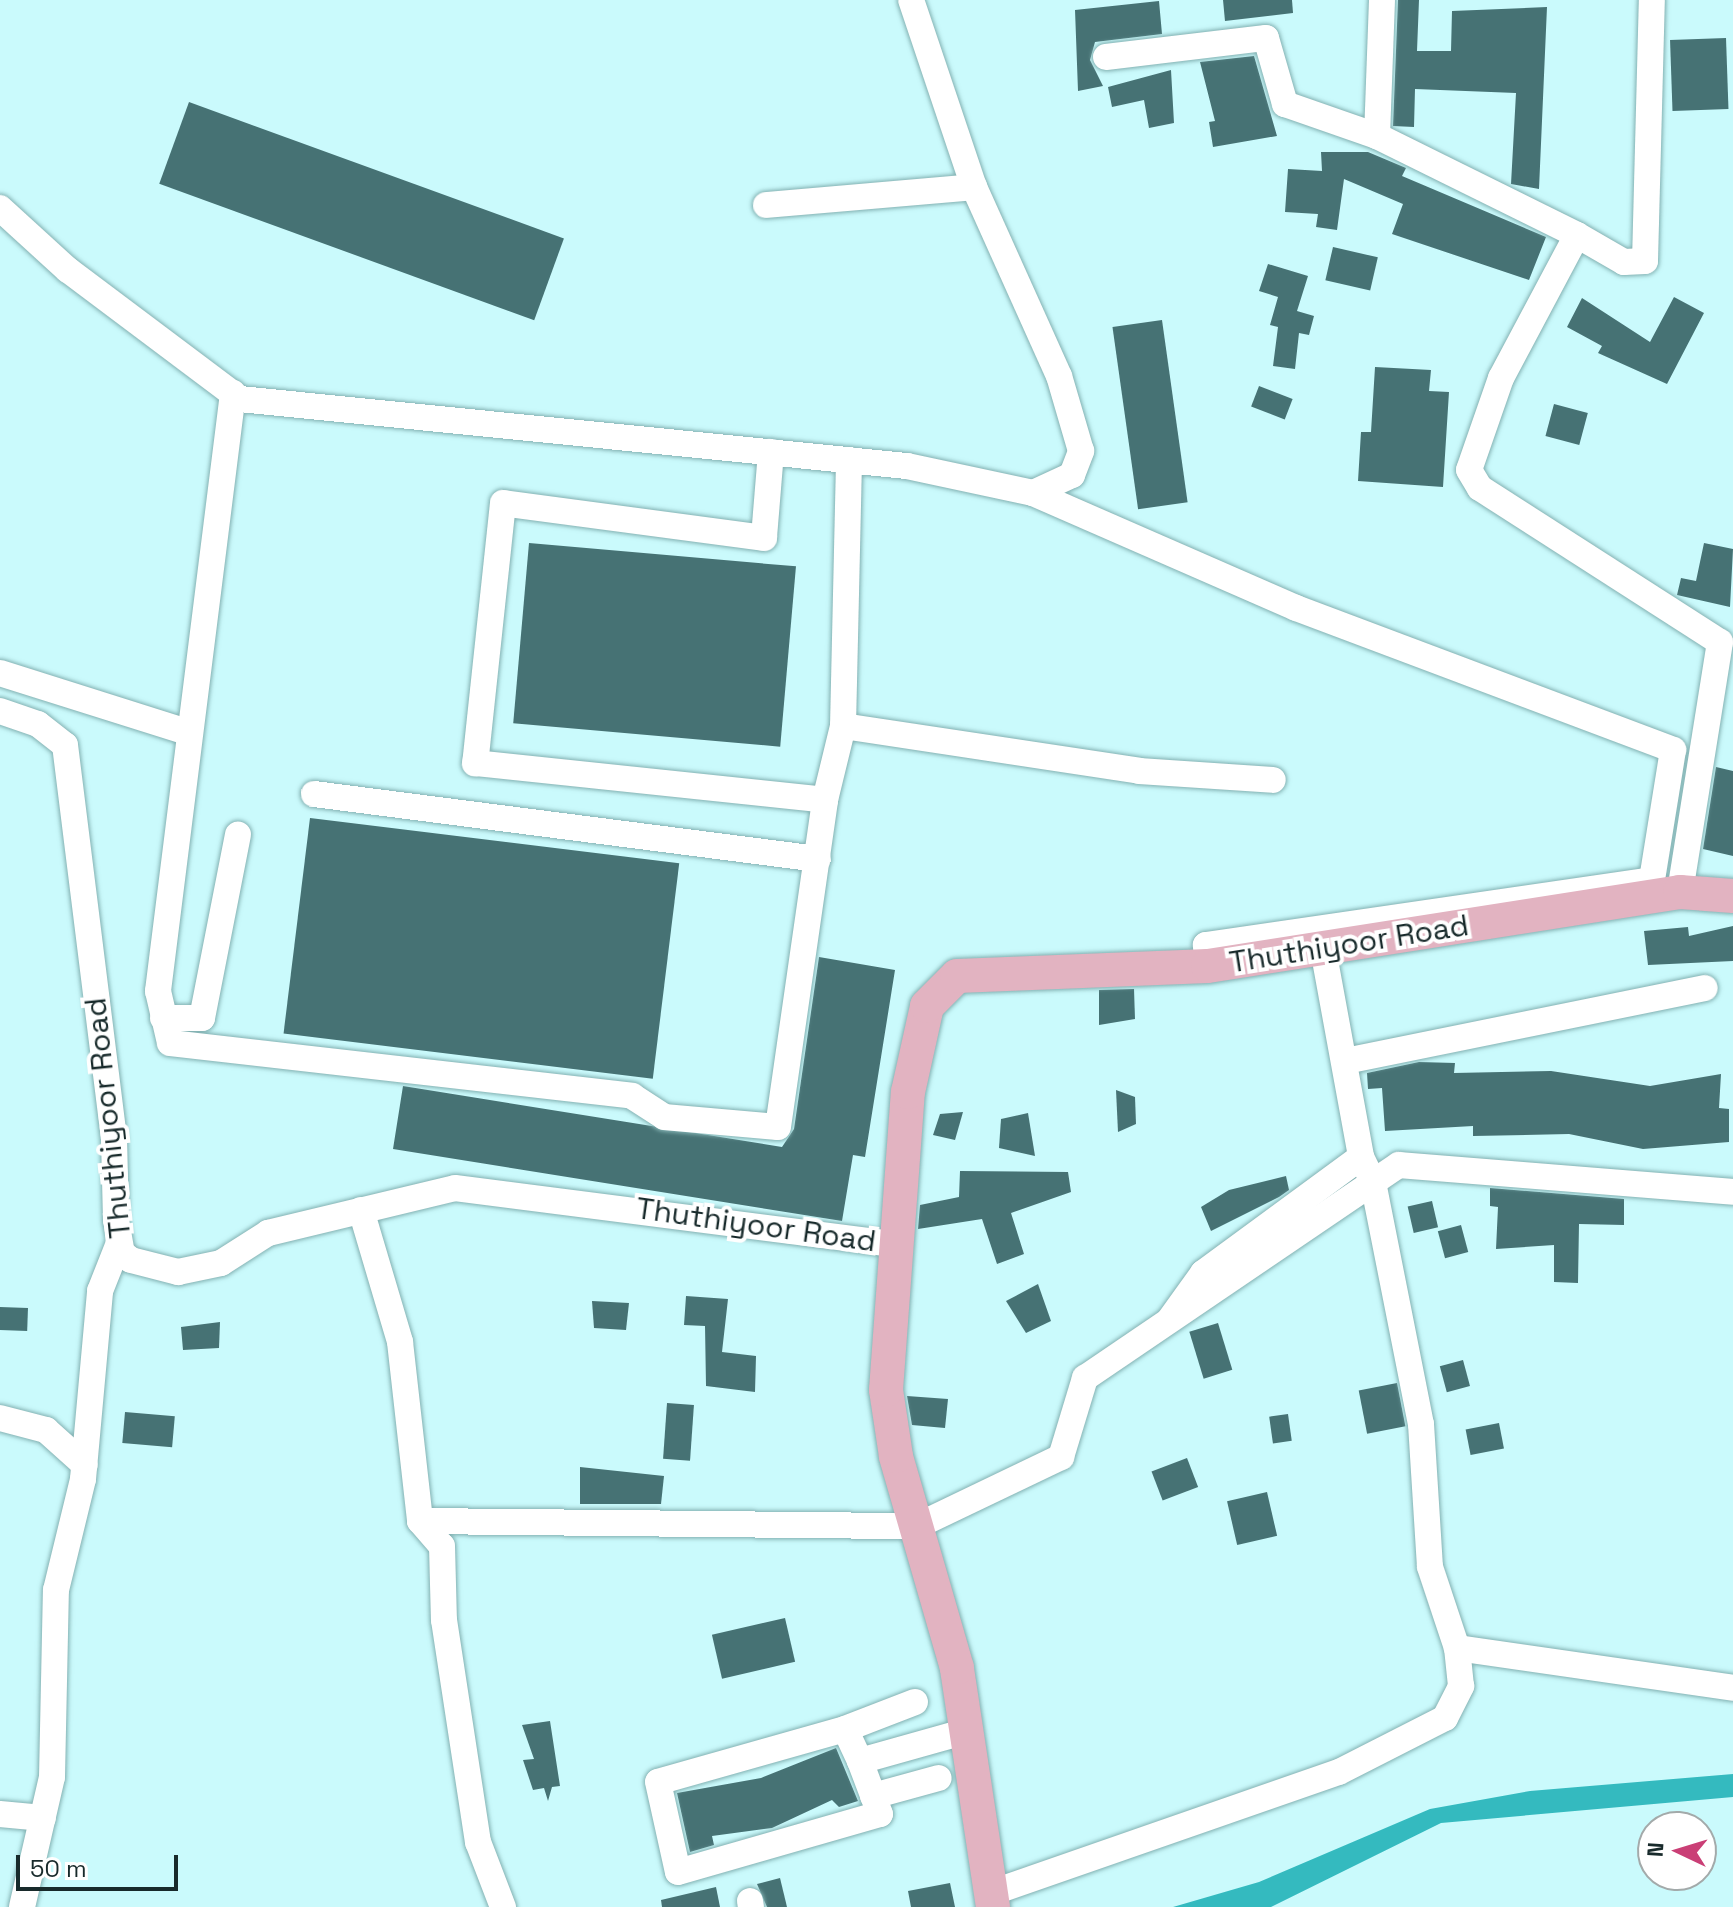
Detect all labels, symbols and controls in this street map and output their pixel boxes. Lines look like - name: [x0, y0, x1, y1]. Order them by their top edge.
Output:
- street label: Thuthiyoor Road: [1227, 907, 1471, 981]
- street label: Thuthiyoor Road: [77, 996, 139, 1240]
- street label: Thuthiyoor Road: [634, 1190, 878, 1260]
- north arrow: [1637, 1811, 1717, 1891]
- scale bar: [20, 1839, 182, 1889]
- text: N: [1641, 1841, 1670, 1858]
- text: 50 m: [30, 1853, 87, 1884]

